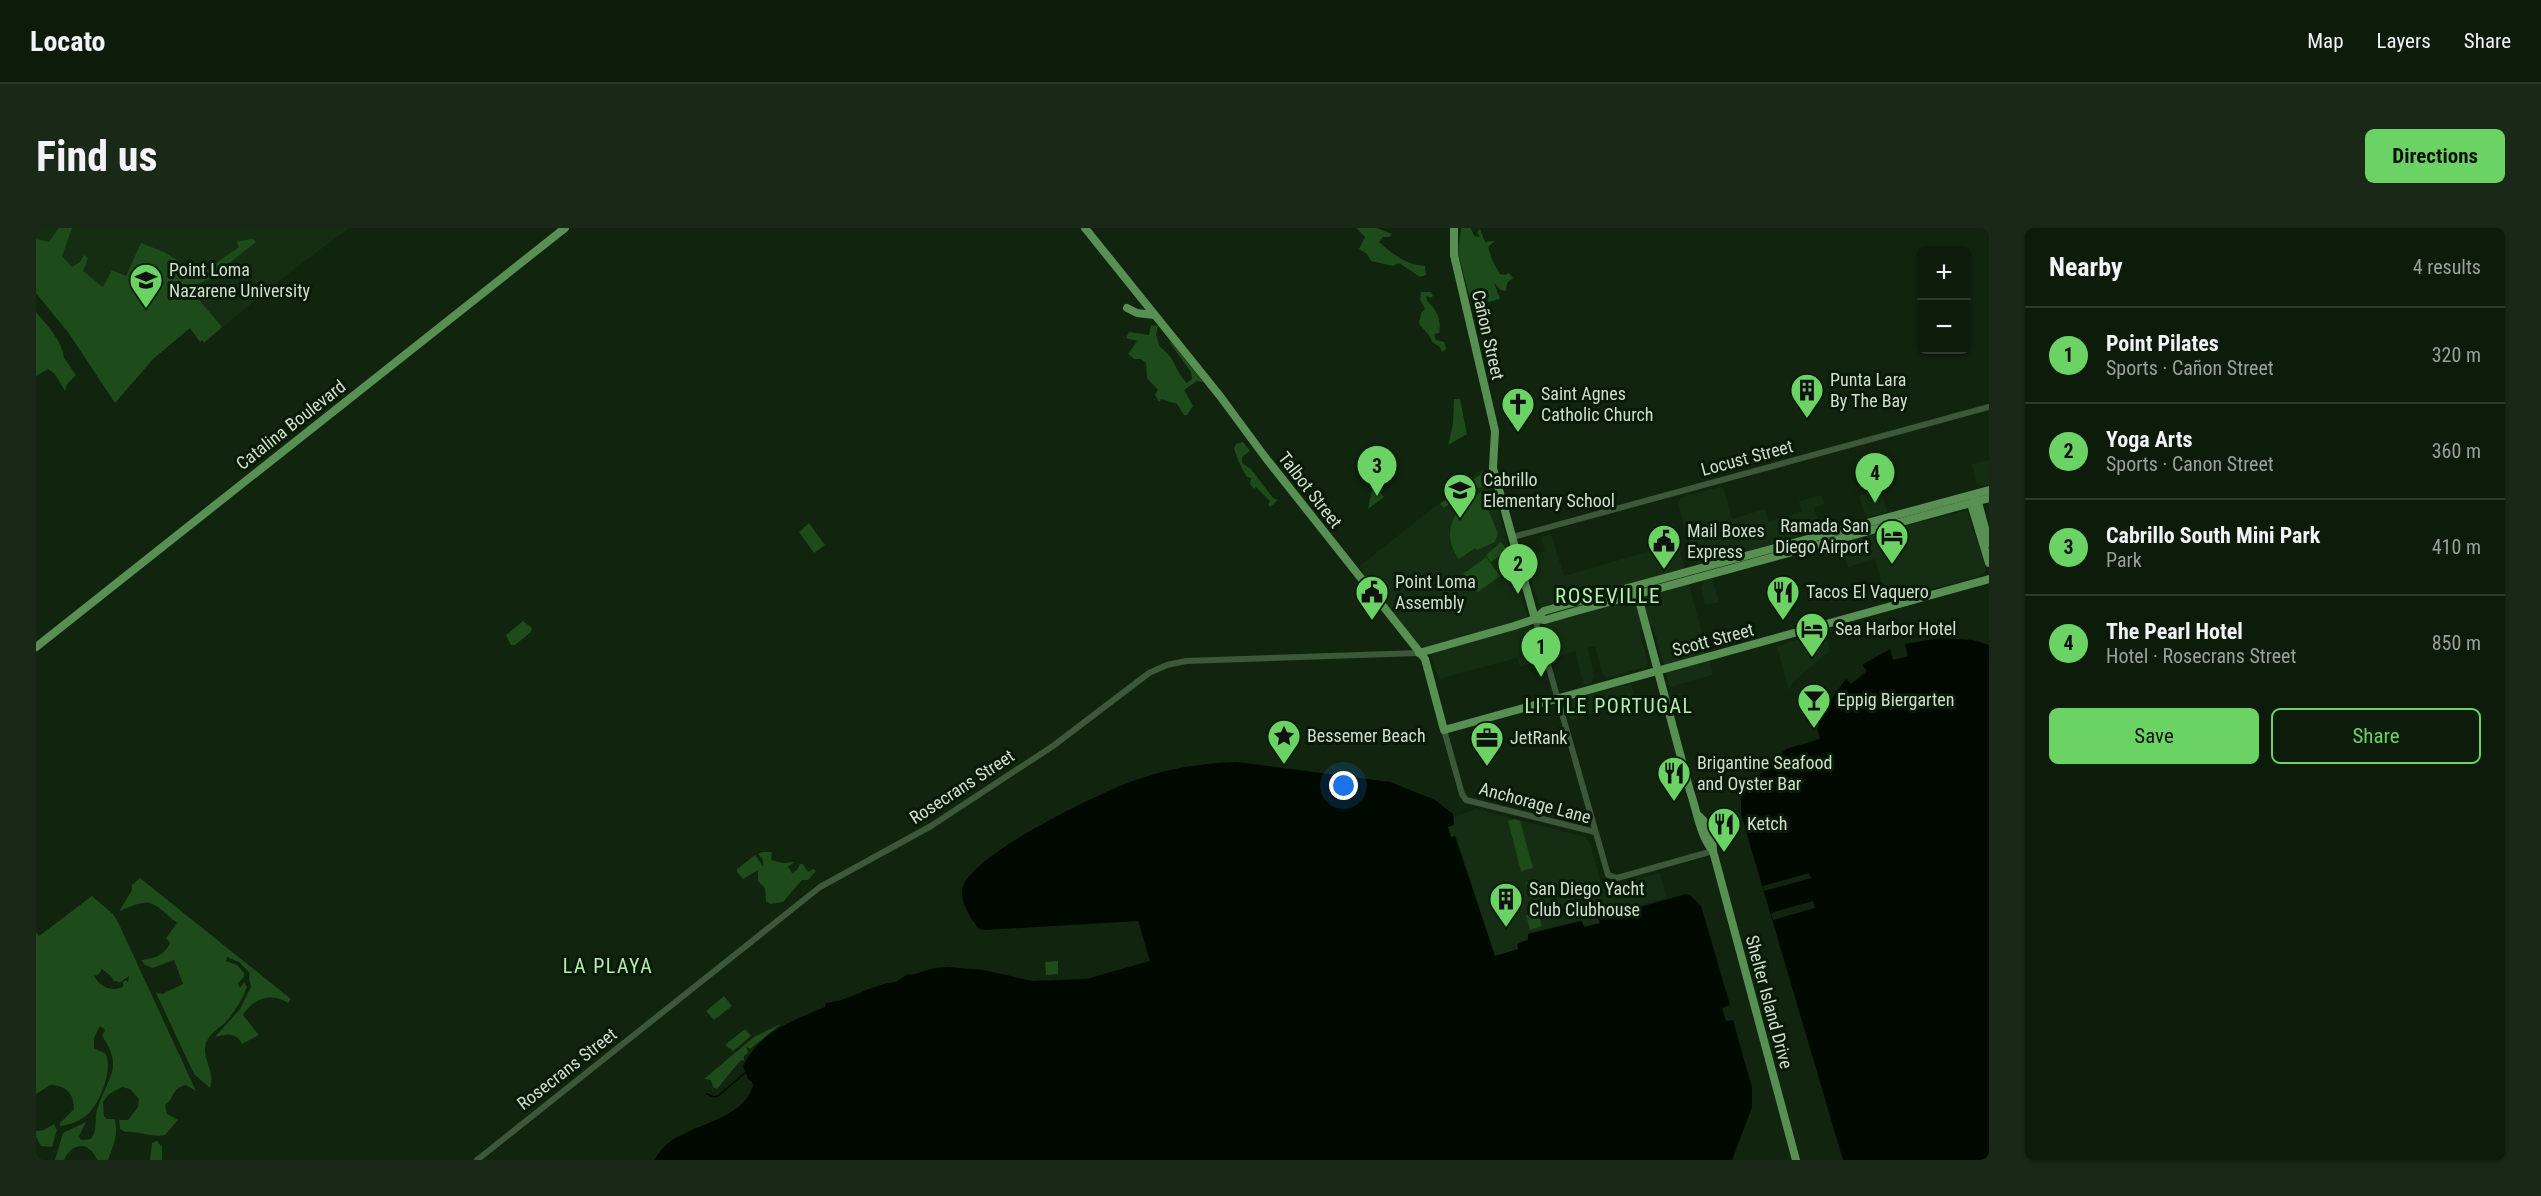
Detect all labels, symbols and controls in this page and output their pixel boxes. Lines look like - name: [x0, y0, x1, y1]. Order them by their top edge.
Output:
- text: Locato: [30, 25, 106, 58]
- text: Map: [2307, 29, 2344, 53]
- text: Layers: [2377, 29, 2431, 53]
- text: Share: [2464, 29, 2511, 53]
- button: Directions: [2365, 129, 2505, 183]
- text: Find us: [36, 132, 157, 181]
- map controls: [1917, 246, 1971, 354]
- button: +: [1917, 246, 1971, 300]
- text: Nearby: [2049, 252, 2123, 282]
- text: 4 results: [2413, 255, 2481, 279]
- place label: Point Loma Nazarene University: [169, 259, 310, 301]
- school or university icon: Point Loma Nazarene University: [128, 262, 164, 309]
- street label: Cañon Street: [1468, 288, 1509, 382]
- button: −: [1917, 300, 1971, 354]
- text: Point Pilates: [2106, 331, 2219, 356]
- text: 1: [2063, 343, 2074, 367]
- text: 320 m: [2432, 343, 2481, 367]
- text: Sports · Cañon Street: [2106, 356, 2274, 380]
- place label: Punta Lara By The Bay: [1830, 369, 1908, 411]
- building icon: Punta Lara By The Bay: [1789, 372, 1825, 419]
- street label: Catalina Boulevard: [232, 375, 350, 474]
- place label: Saint Agnes Catholic Church: [1541, 383, 1654, 425]
- church icon: Saint Agnes Catholic Church: [1500, 386, 1536, 433]
- text: Yoga Arts: [2106, 427, 2192, 452]
- street label: Locust Street: [1699, 435, 1795, 480]
- text: 2: [2063, 439, 2074, 463]
- text: 360 m: [2432, 439, 2481, 463]
- pin: 3: [1358, 446, 1396, 496]
- street label: Talbot Street: [1274, 447, 1347, 532]
- text: Sports · Canon Street: [2106, 452, 2274, 476]
- pin: 4: [1856, 454, 1894, 503]
- place label: Cabrillo Elementary School: [1483, 469, 1615, 511]
- school or university icon: Cabrillo Elementary School: [1442, 472, 1478, 519]
- place label: Ramada San Diego Airport: [1775, 515, 1869, 557]
- hotel icon: Ramada San Diego Airport: [1874, 518, 1910, 565]
- place label: Mail Boxes Express: [1687, 520, 1765, 562]
- public building icon: Mail Boxes Express: [1646, 523, 1682, 570]
- text: Cabrillo South Mini Park: [2106, 523, 2320, 548]
- text: 3: [2063, 535, 2074, 559]
- text: 410 m: [2432, 535, 2481, 559]
- pin: 2: [1498, 544, 1538, 594]
- text: Park: [2106, 548, 2142, 572]
- place label: Point Loma Assembly: [1395, 571, 1476, 613]
- public building icon: Point Loma Assembly: [1354, 574, 1390, 621]
- restaurant icon: Tacos El Vaquero: [1765, 574, 1801, 621]
- place label: Tacos El Vaquero: [1806, 581, 1929, 602]
- district label: ROSEVILLE: [1555, 584, 1661, 608]
- hotel icon: Sea Harbor Hotel: [1794, 611, 1830, 658]
- place label: Sea Harbor Hotel: [1835, 618, 1956, 639]
- street label: Scott Street: [1670, 619, 1756, 660]
- text: The Pearl Hotel: [2106, 619, 2243, 644]
- pin: 1: [1522, 628, 1560, 677]
- text: 4: [2063, 631, 2074, 655]
- text: 850 m: [2432, 631, 2481, 655]
- text: Hotel · Rosecrans Street: [2106, 644, 2296, 668]
- bar icon: Eppig Biergarten: [1796, 682, 1832, 729]
- place label: Eppig Biergarten: [1837, 689, 1954, 710]
- district label: LITTLE PORTUGAL: [1524, 694, 1694, 718]
- button: Save: [2049, 708, 2259, 764]
- button: Share: [2271, 708, 2481, 764]
- place icon: Bessemer Beach: [1266, 718, 1302, 765]
- office icon: JetRank: [1469, 720, 1505, 767]
- place label: Bessemer Beach: [1307, 725, 1426, 746]
- place label: JetRank: [1510, 727, 1567, 748]
- street label: Rosecrans Street: [905, 745, 1018, 828]
- place label: Brigantine Seafood and Oyster Bar: [1697, 752, 1833, 794]
- restaurant icon: Brigantine Seafood and Oyster Bar: [1656, 755, 1692, 802]
- your location: [1329, 771, 1358, 800]
- street label: Anchorage Lane: [1477, 778, 1593, 828]
- restaurant icon: Ketch: [1706, 806, 1742, 853]
- place label: Ketch: [1747, 813, 1787, 834]
- place label: San Diego Yacht Club Clubhouse: [1529, 878, 1644, 920]
- building icon: San Diego Yacht Club Clubhouse: [1488, 881, 1524, 928]
- street label: Shelter Island Drive: [1742, 933, 1797, 1071]
- district label: LA PLAYA: [563, 954, 653, 978]
- street label: Rosecrans Street: [513, 1023, 621, 1114]

